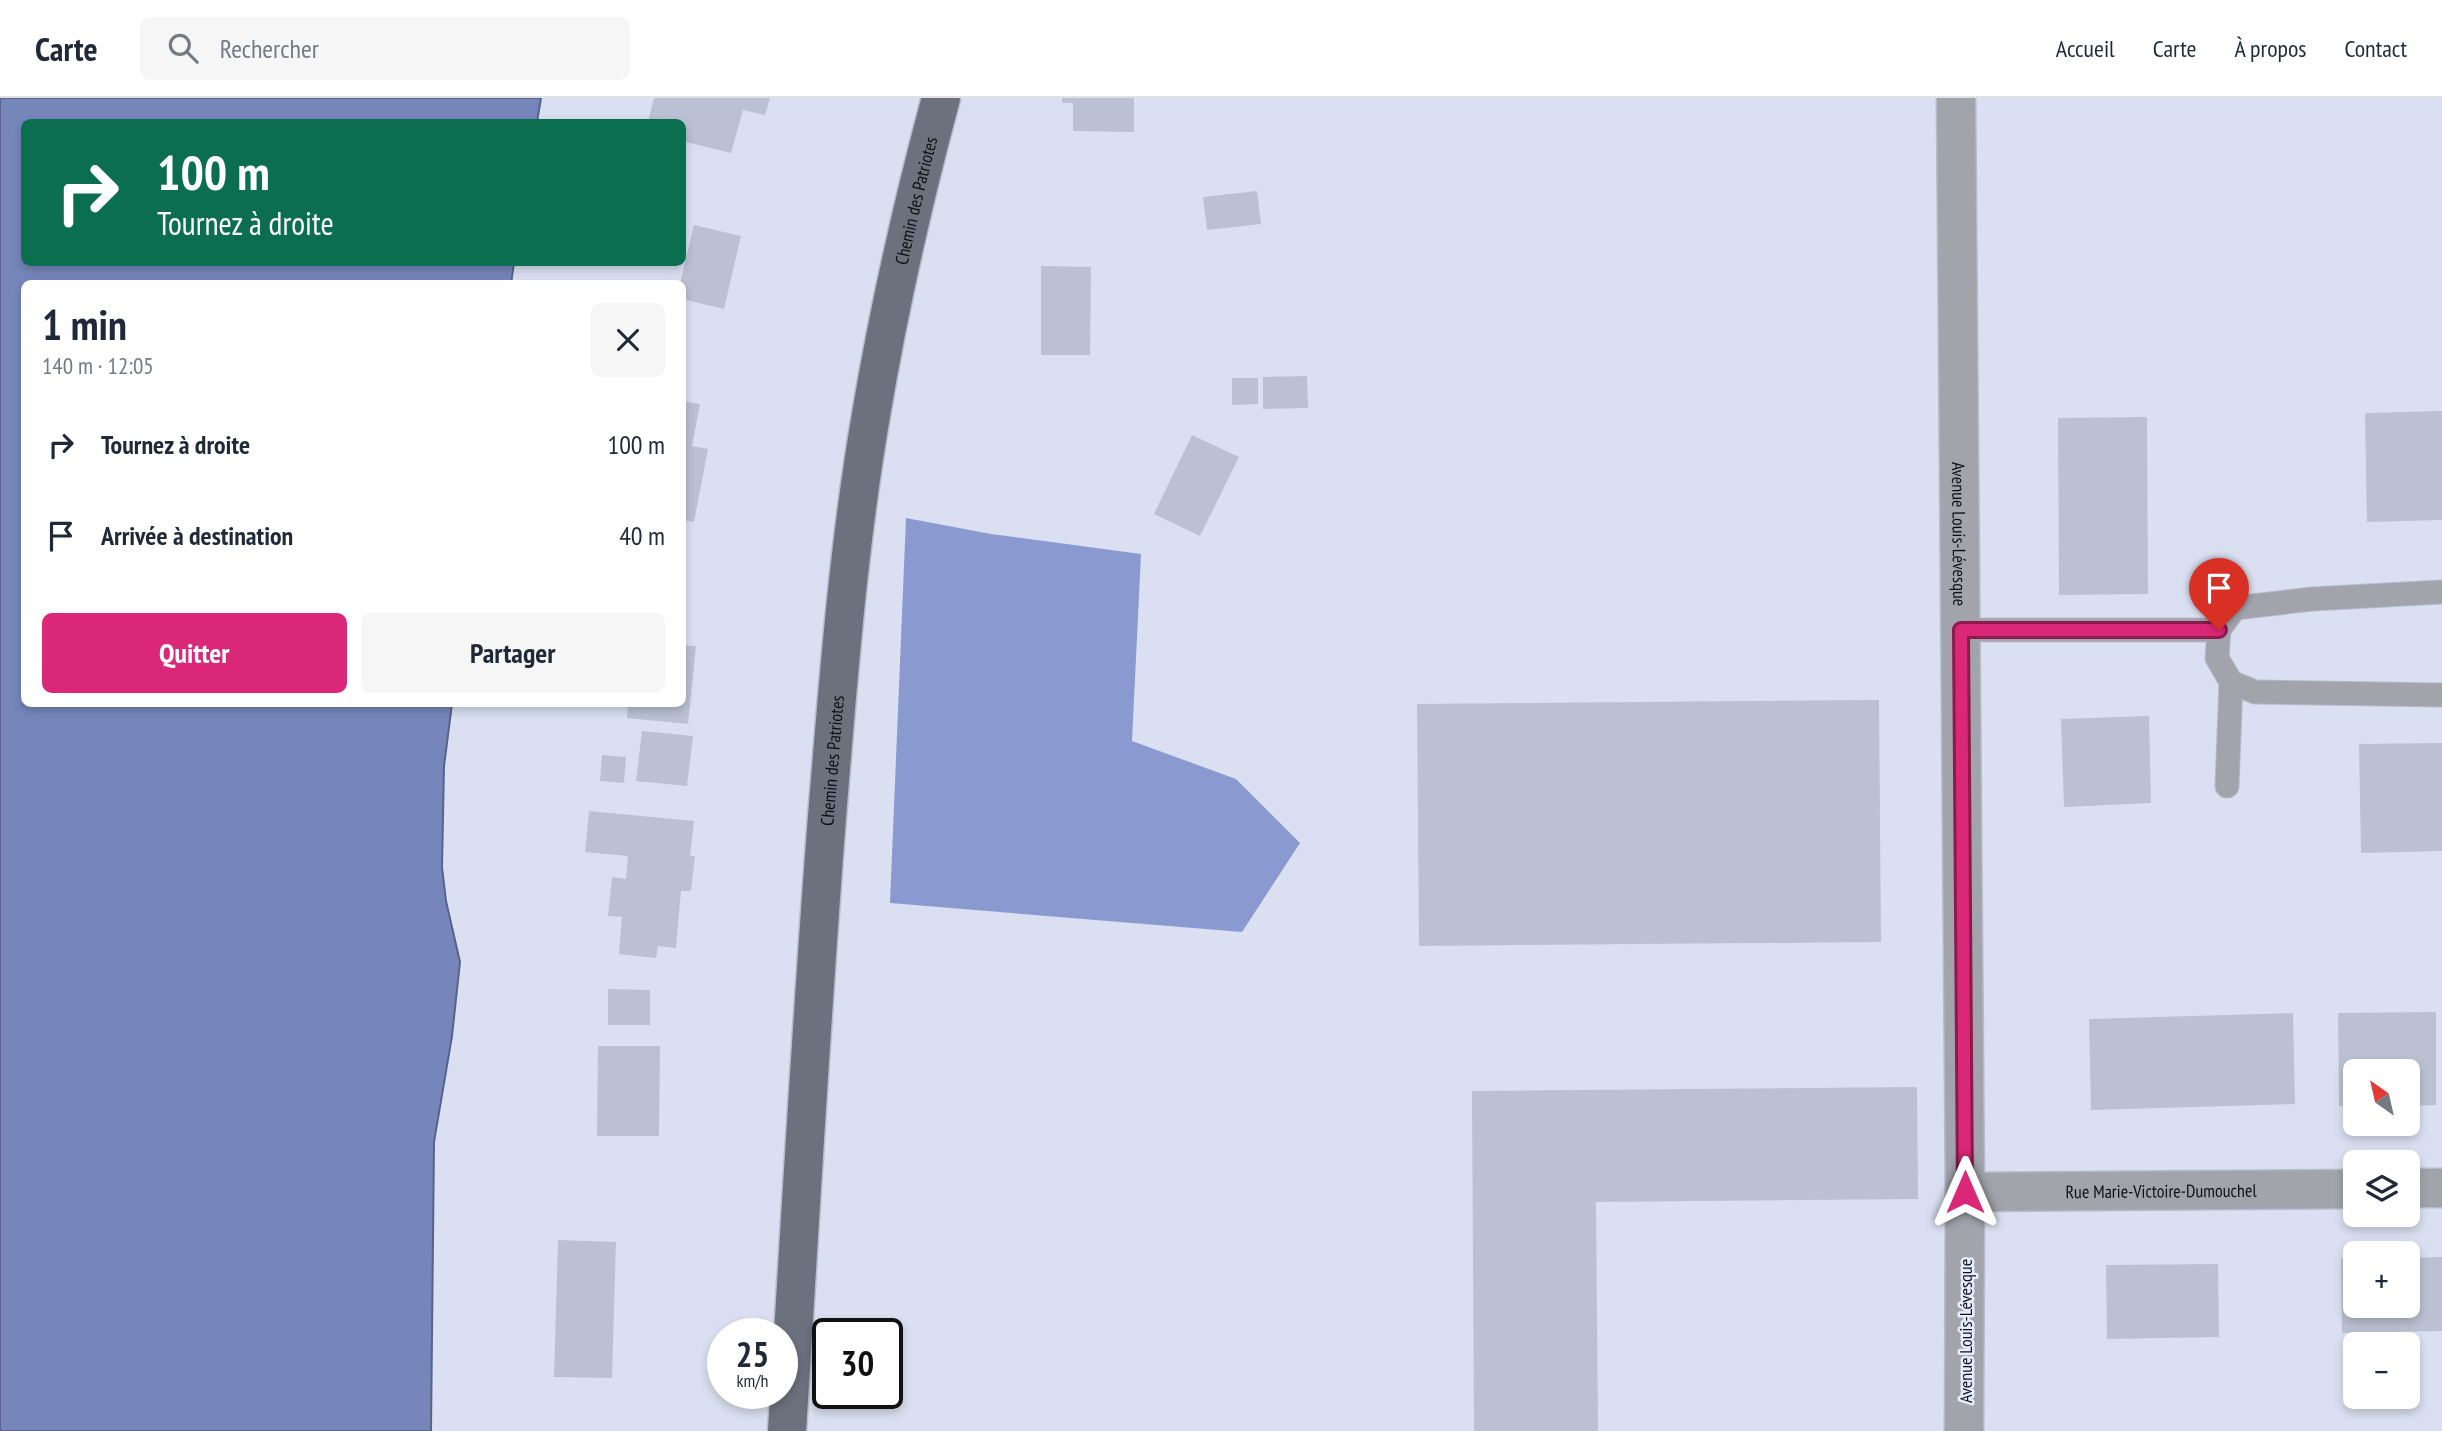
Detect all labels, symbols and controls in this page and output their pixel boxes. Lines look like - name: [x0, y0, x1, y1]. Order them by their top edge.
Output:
- search box: [140, 17, 630, 80]
- text: Carte: [35, 27, 98, 70]
- icon: search: [164, 29, 202, 67]
- text: Rechercher: [220, 32, 319, 65]
- text: Accueil: [2056, 33, 2115, 64]
- text: Carte: [2153, 33, 2196, 64]
- text: À propos: [2234, 33, 2306, 64]
- text: Contact: [2344, 33, 2407, 64]
- street label: Chemin des Patriotes: [889, 134, 942, 267]
- text: 100 m: [157, 140, 270, 204]
- icon: right: [42, 147, 133, 238]
- text: Tournez à droite: [157, 202, 334, 244]
- text: 1 min: [42, 297, 127, 352]
- button: close: [591, 303, 665, 377]
- text: 140 m · 12:05: [42, 351, 154, 380]
- icon: right: [42, 426, 80, 464]
- text: Tournez à droite: [101, 428, 250, 461]
- text: 100 m: [607, 428, 665, 461]
- street label: Avenue Louis-Lévesque: [1947, 462, 1972, 606]
- icon: arrive: [42, 517, 80, 555]
- text: Arrivée à destination: [101, 519, 293, 552]
- text: 40 m: [619, 519, 665, 552]
- pin: [2189, 558, 2249, 630]
- icon: arrive: [2200, 569, 2238, 607]
- button: Quitter: [42, 613, 347, 693]
- button: Partager: [361, 613, 665, 693]
- street label: Chemin des Patriotes: [815, 694, 849, 827]
- north arrow: [2343, 1059, 2420, 1136]
- map controls: [2343, 1059, 2420, 1409]
- button: layers: [2343, 1150, 2420, 1227]
- position arrow: [1928, 1155, 2002, 1229]
- street label: Rue Marie-Victoire-Dumouchel: [2065, 1178, 2257, 1203]
- button: +: [2343, 1241, 2420, 1318]
- street label: Avenue Louis-Lévesque: [1954, 1259, 1977, 1403]
- speed limit sign: 30: [812, 1318, 903, 1409]
- text: 25: [736, 1331, 769, 1377]
- button: −: [2343, 1332, 2420, 1409]
- text: km/h: [737, 1369, 768, 1392]

